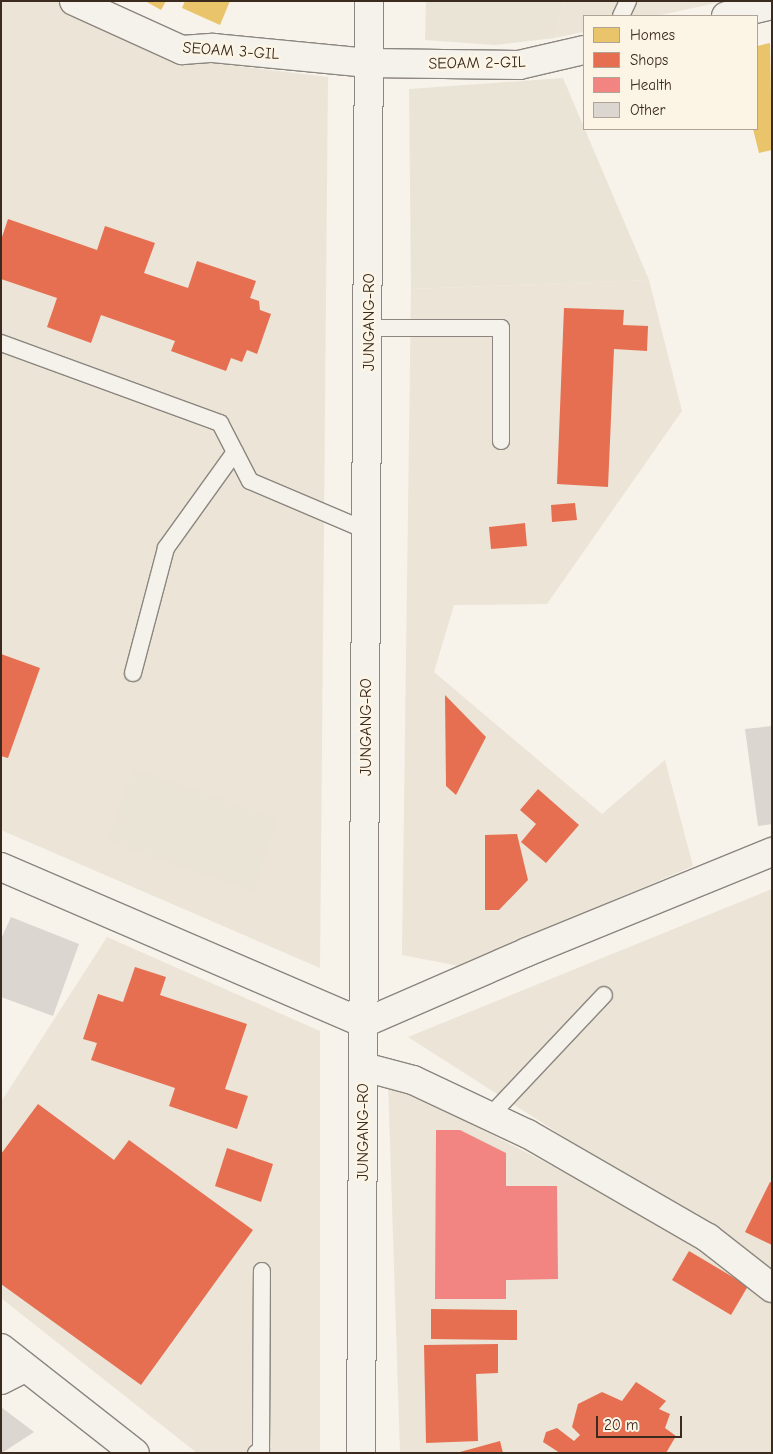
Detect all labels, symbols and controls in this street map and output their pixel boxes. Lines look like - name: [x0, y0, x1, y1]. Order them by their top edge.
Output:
- legend: [583, 15, 758, 130]
- text: Homes: [630, 26, 675, 44]
- street label: SEOAM 3-GIL: [182, 38, 280, 64]
- text: Shops: [630, 51, 668, 69]
- street label: SEOAM 2-GIL: [428, 53, 526, 73]
- text: Health: [630, 76, 672, 94]
- text: Other: [630, 101, 665, 119]
- street label: JUNGANG-RO: [359, 273, 379, 371]
- street label: JUNGANG-RO: [356, 678, 376, 776]
- street label: JUNGANG-RO: [353, 1083, 373, 1181]
- scale bar: [598, 1406, 684, 1438]
- text: 20 m: [604, 1416, 638, 1434]

